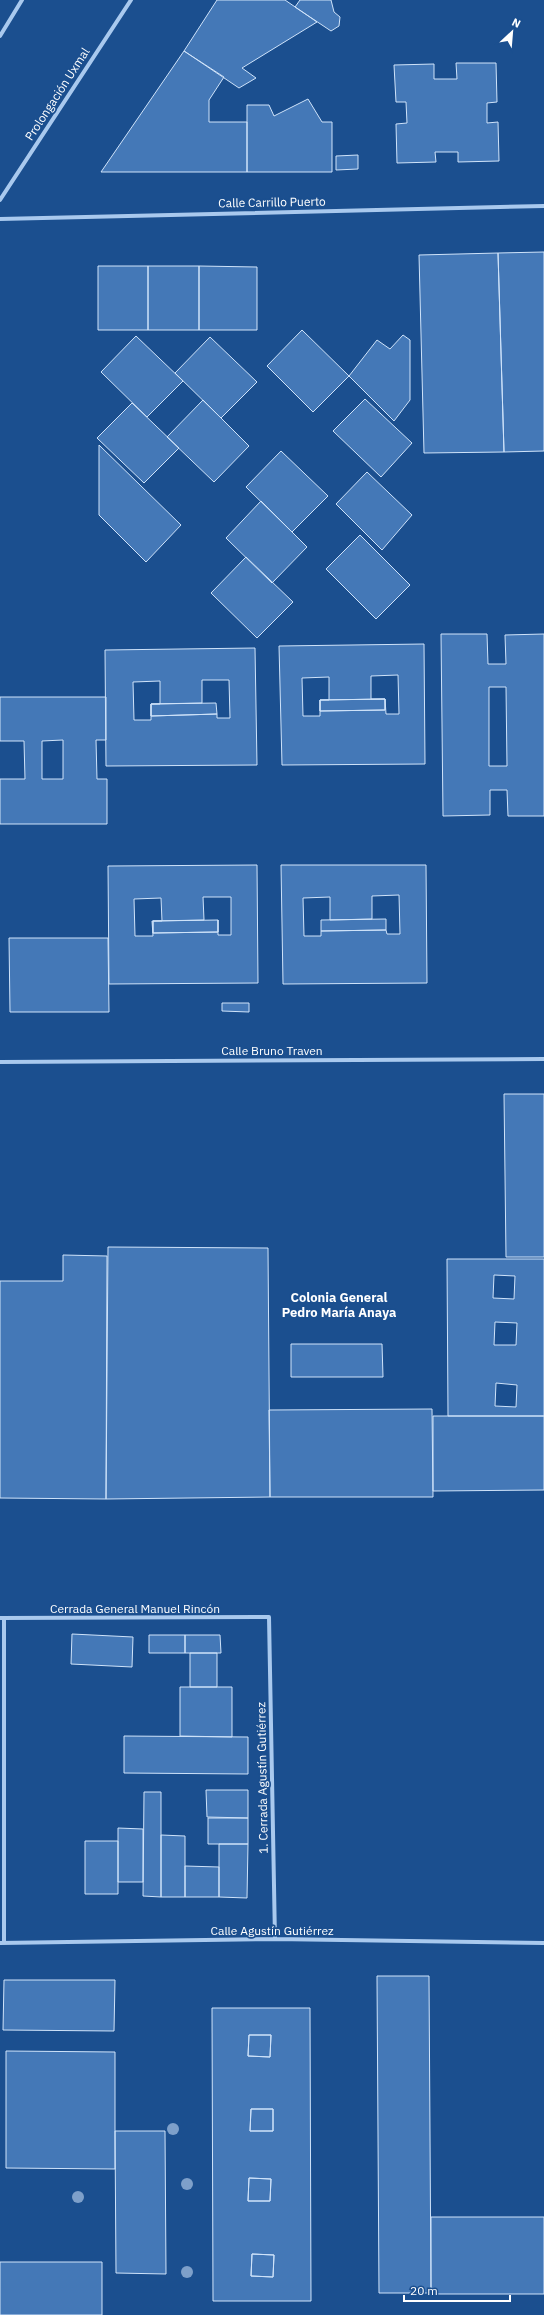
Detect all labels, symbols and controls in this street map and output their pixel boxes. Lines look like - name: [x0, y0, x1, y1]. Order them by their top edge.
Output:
- north arrow: [492, 12, 532, 52]
- text: N: [510, 15, 523, 31]
- street label: Prolongación Uxmal: [21, 45, 93, 143]
- street label: Calle Carrillo Puerto: [218, 194, 326, 210]
- street label: Calle Bruno Traven: [221, 1043, 323, 1058]
- district label: Colonia General Pedro María Anaya: [282, 1289, 396, 1321]
- street label: Cerrada General Manuel Rincón: [50, 1601, 220, 1616]
- street label: 1. Cerrada Agustín Gutiérrez: [253, 1701, 271, 1854]
- street label: Calle Agustín Gutiérrez: [211, 1923, 334, 1938]
- scale bar: [404, 2277, 510, 2303]
- text: 20 m: [410, 2283, 438, 2298]

